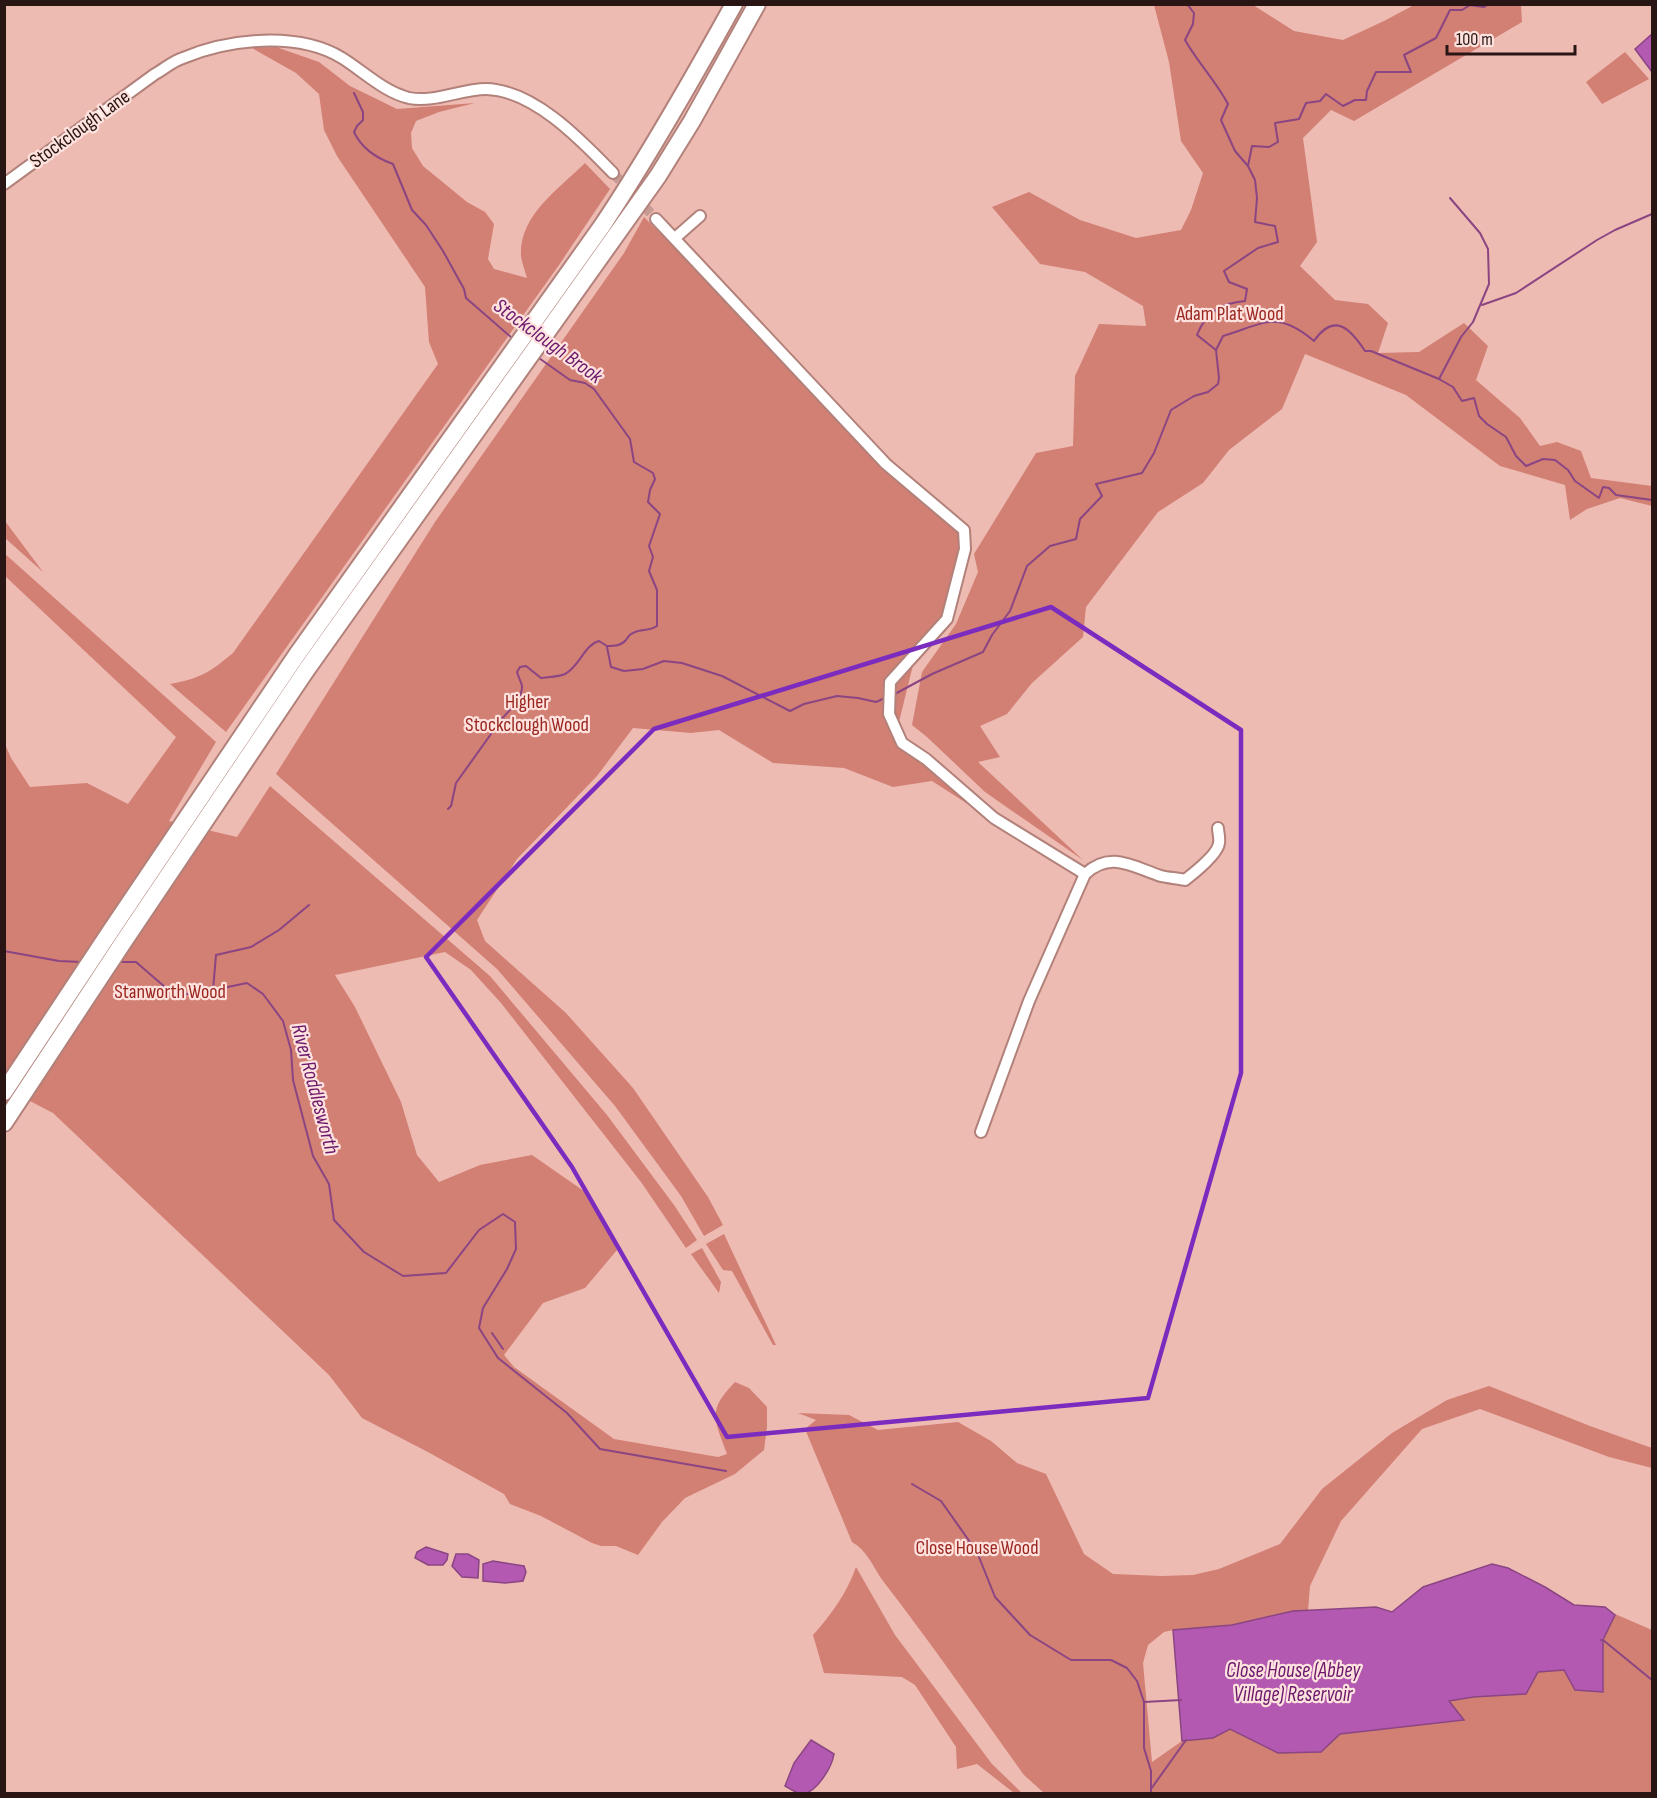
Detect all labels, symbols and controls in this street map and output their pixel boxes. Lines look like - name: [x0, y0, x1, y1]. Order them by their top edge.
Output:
- scale bar: [1447, 18, 1574, 56]
- text: 100 m: [1456, 29, 1493, 50]
- street label: Stockclough Lane: [25, 85, 135, 173]
- water label: Stockclough Brook: [489, 293, 608, 390]
- park label: Adam Plat Wood: [1175, 302, 1284, 326]
- park label: Higher Stockclough Wood: [465, 690, 589, 737]
- park label: Stanworth Wood: [114, 980, 226, 1004]
- water label: River Roddlesworth: [286, 1021, 344, 1157]
- park label: Close House Wood: [916, 1536, 1038, 1560]
- water label: Close House (Abbey Village) Reservoir: [1226, 1658, 1361, 1707]

